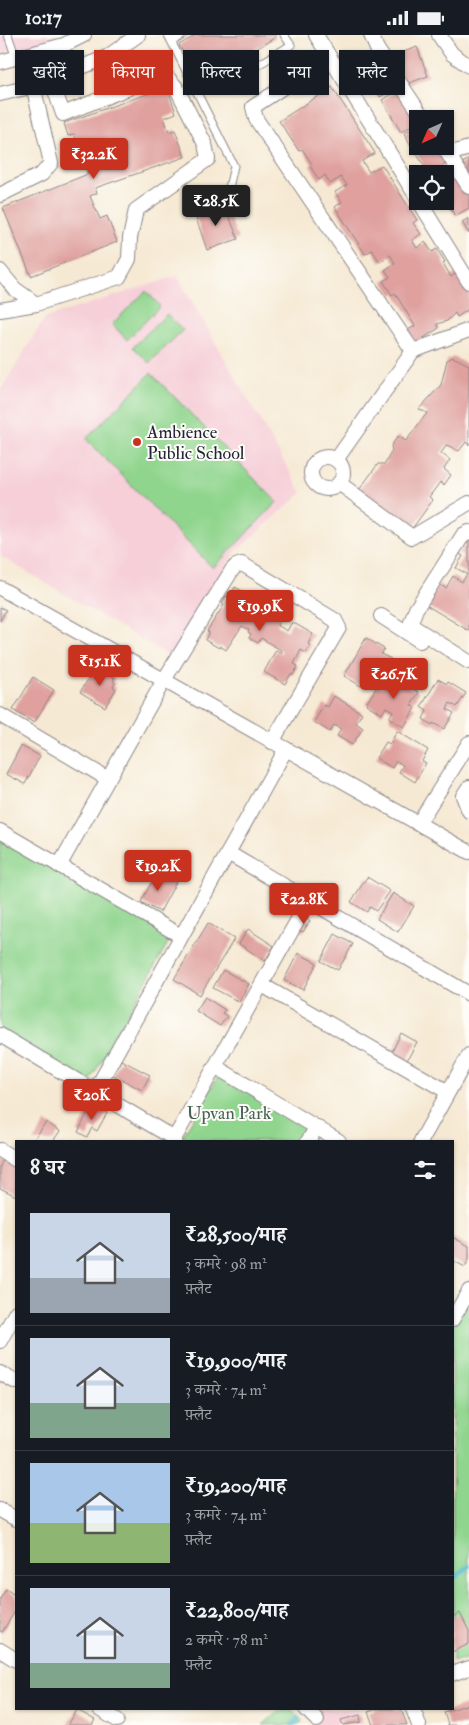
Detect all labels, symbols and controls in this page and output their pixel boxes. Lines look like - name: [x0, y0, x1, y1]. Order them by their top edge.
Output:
- text: 10:17: [25, 6, 62, 30]
- chip: खरीदें: [15, 50, 84, 95]
- chip: किराया: [94, 50, 173, 95]
- chip: फ़िल्टर: [183, 50, 259, 95]
- chip: नया: [269, 50, 329, 95]
- chip: फ़्लैट: [339, 50, 405, 95]
- north arrow: [409, 110, 454, 155]
- map controls: [409, 110, 454, 210]
- pin: ₹32.2K: [53, 137, 135, 180]
- text: ₹32.2K: [71, 144, 117, 164]
- button: locate: [409, 165, 454, 210]
- pin: ₹28.5K: [175, 185, 257, 227]
- text: ₹28.5K: [193, 191, 239, 211]
- place label: Ambience Public School: [146, 421, 245, 465]
- marker: Ambience Public School: [131, 436, 143, 448]
- pin: ₹19.9K: [219, 589, 301, 632]
- text: ₹19.9K: [237, 596, 283, 616]
- pin: ₹15.1K: [59, 645, 141, 687]
- text: ₹15.1K: [79, 651, 121, 671]
- pin: ₹26.7K: [353, 657, 435, 700]
- text: ₹26.7K: [371, 664, 417, 684]
- pin: ₹19.2K: [117, 849, 199, 892]
- text: ₹19.2K: [135, 856, 181, 876]
- pin: ₹22.8K: [263, 883, 345, 925]
- text: ₹22.8K: [280, 889, 328, 909]
- pin: ₹20K: [62, 1079, 122, 1121]
- text: ₹20K: [74, 1085, 110, 1105]
- park label: Upvan Park: [187, 1102, 272, 1125]
- text: 8 घर: [30, 1154, 65, 1181]
- icon: filters: [411, 1156, 439, 1184]
- text: ₹28,500/माह: [185, 1221, 286, 1248]
- icon: home: [70, 1233, 130, 1293]
- text: 3 कमरे · 98 m²: [185, 1254, 267, 1274]
- text: फ़्लैट: [185, 1279, 212, 1299]
- text: ₹19,900/माह: [185, 1347, 286, 1374]
- icon: home: [70, 1358, 130, 1418]
- text: 3 कमरे · 74 m²: [185, 1380, 266, 1400]
- text: फ़्लैट: [185, 1405, 212, 1425]
- text: ₹19,200/माह: [185, 1472, 286, 1499]
- icon: home: [70, 1483, 130, 1543]
- text: 3 कमरे · 74 m²: [185, 1505, 266, 1525]
- text: फ़्लैट: [185, 1530, 212, 1550]
- text: ₹22,800/माह: [185, 1597, 288, 1624]
- icon: home: [70, 1608, 130, 1668]
- text: 2 कमरे · 78 m²: [185, 1630, 268, 1650]
- text: फ़्लैट: [185, 1655, 212, 1675]

